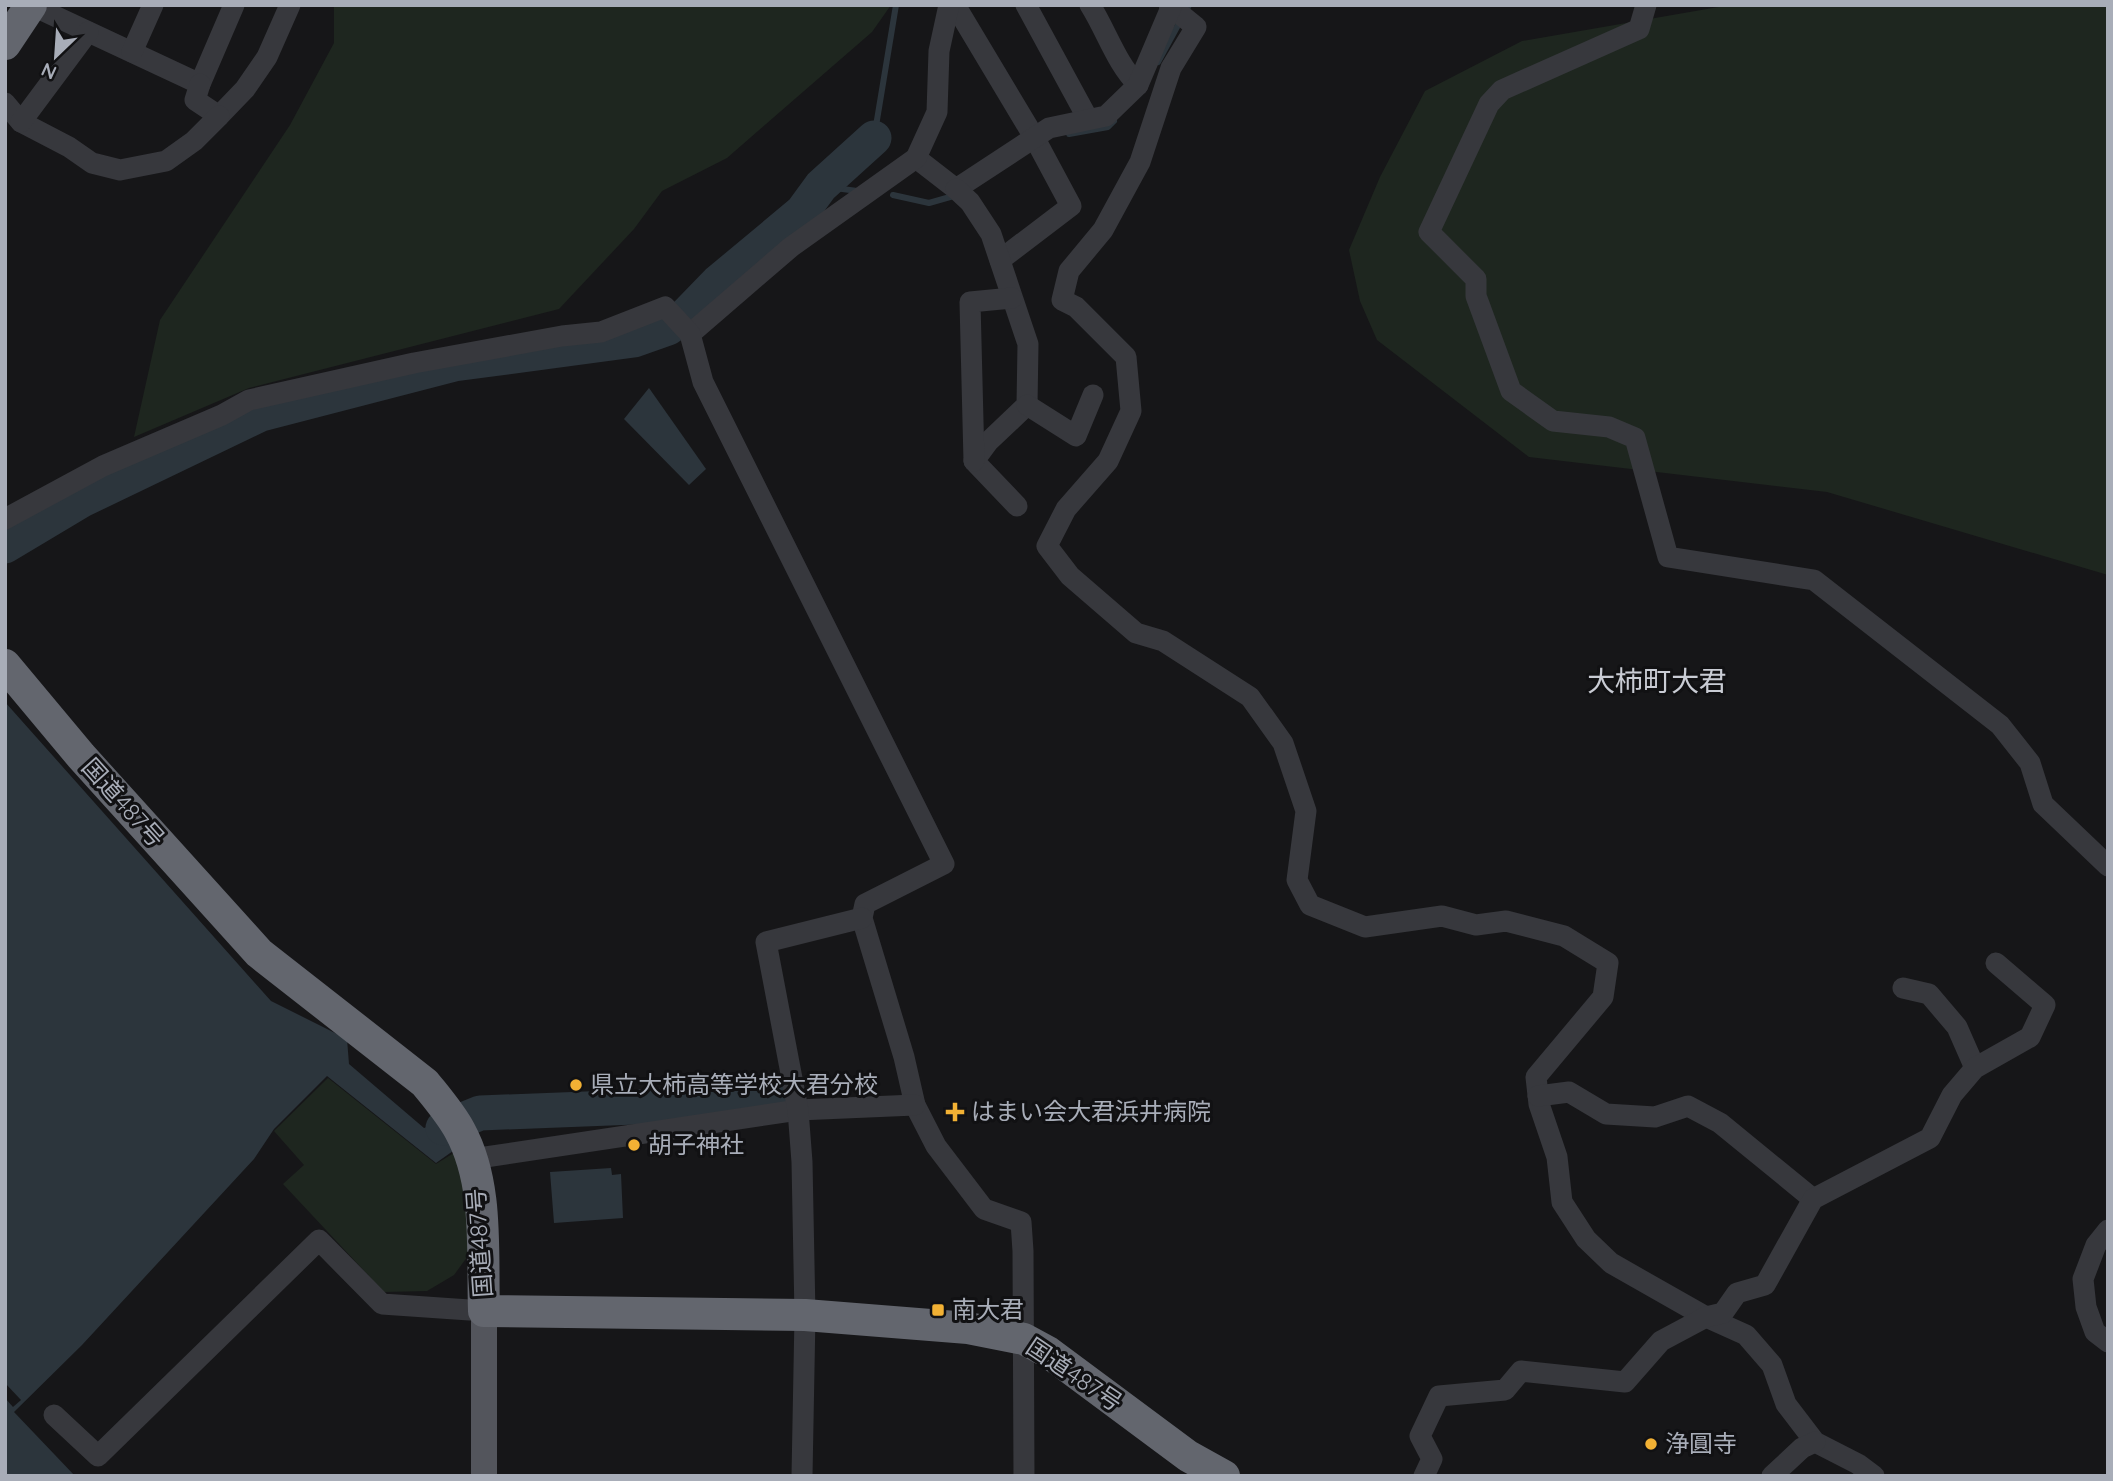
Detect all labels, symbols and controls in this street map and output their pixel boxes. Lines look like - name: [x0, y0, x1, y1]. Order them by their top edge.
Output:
- north arrow: [21, 21, 91, 91]
- text: N: [37, 58, 60, 85]
- district label: 大柿町大君: [1587, 663, 1727, 698]
- street label: 国道487号: [76, 752, 171, 853]
- place label: 県立大柿高等学校大君分校: [590, 1069, 878, 1099]
- marker: 県立大柿高等学校大君分校: [568, 1077, 584, 1093]
- place label: はまい会大君浜井病院: [971, 1096, 1211, 1126]
- marker: はまい会大君浜井病院: [945, 1102, 965, 1122]
- place label: 胡子神社: [648, 1129, 744, 1159]
- marker: 胡子神社: [626, 1137, 642, 1153]
- street label: 国道487号: [460, 1188, 498, 1299]
- place label: 南大君: [952, 1294, 1024, 1324]
- marker: 南大君: [930, 1302, 946, 1318]
- street label: 国道487号: [1021, 1331, 1128, 1417]
- place label: 浄圓寺: [1665, 1428, 1737, 1458]
- marker: 浄圓寺: [1643, 1436, 1659, 1452]

